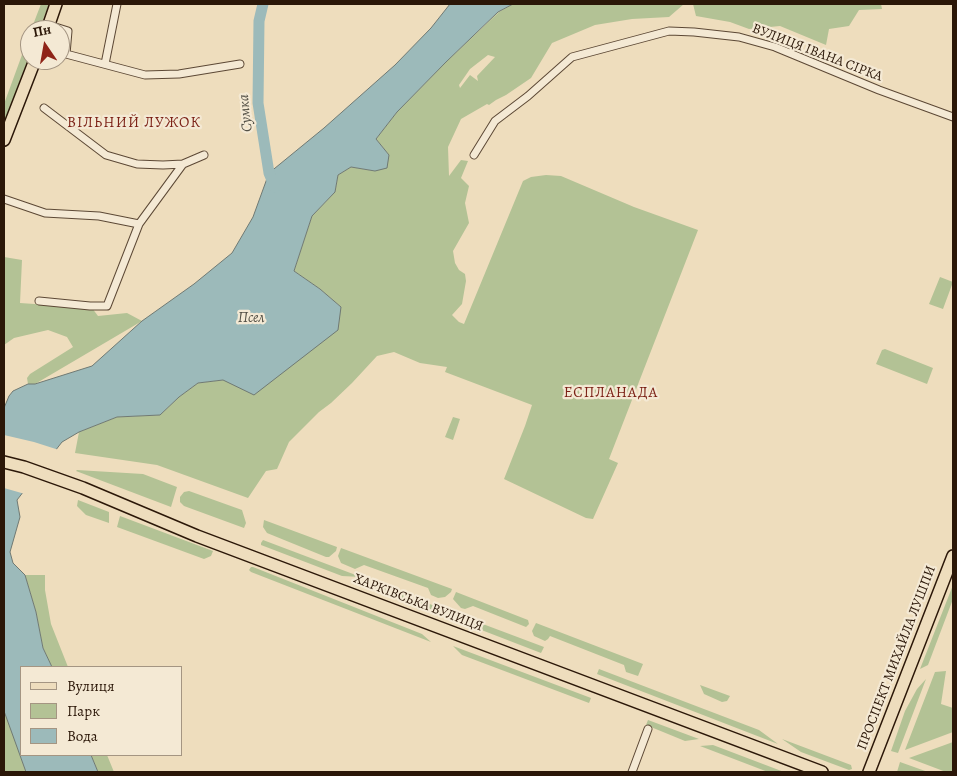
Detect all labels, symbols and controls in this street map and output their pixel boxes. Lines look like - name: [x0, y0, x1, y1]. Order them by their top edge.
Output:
- north arrow: [20, 20, 70, 70]
- text: Пн: [31, 20, 53, 42]
- street label: ВУЛИЦЯ ІВАНА СІРКА: [749, 20, 885, 86]
- water label: Сумка: [235, 93, 257, 133]
- district label: ВІЛЬНИЙ ЛУЖОК: [65, 114, 203, 132]
- water label: Псел: [238, 309, 264, 327]
- district label: ЕСПЛАНАДА: [563, 384, 659, 402]
- street label: ПРОСПЕКТ МИХАЙЛА ЛУШПИ: [854, 563, 940, 753]
- street label: ХАРКІВСЬКА ВУЛИЦЯ: [351, 571, 485, 635]
- legend: [20, 666, 182, 756]
- text: Вулиця: [67, 676, 114, 696]
- text: Парк: [67, 701, 100, 721]
- text: Вода: [67, 726, 98, 746]

